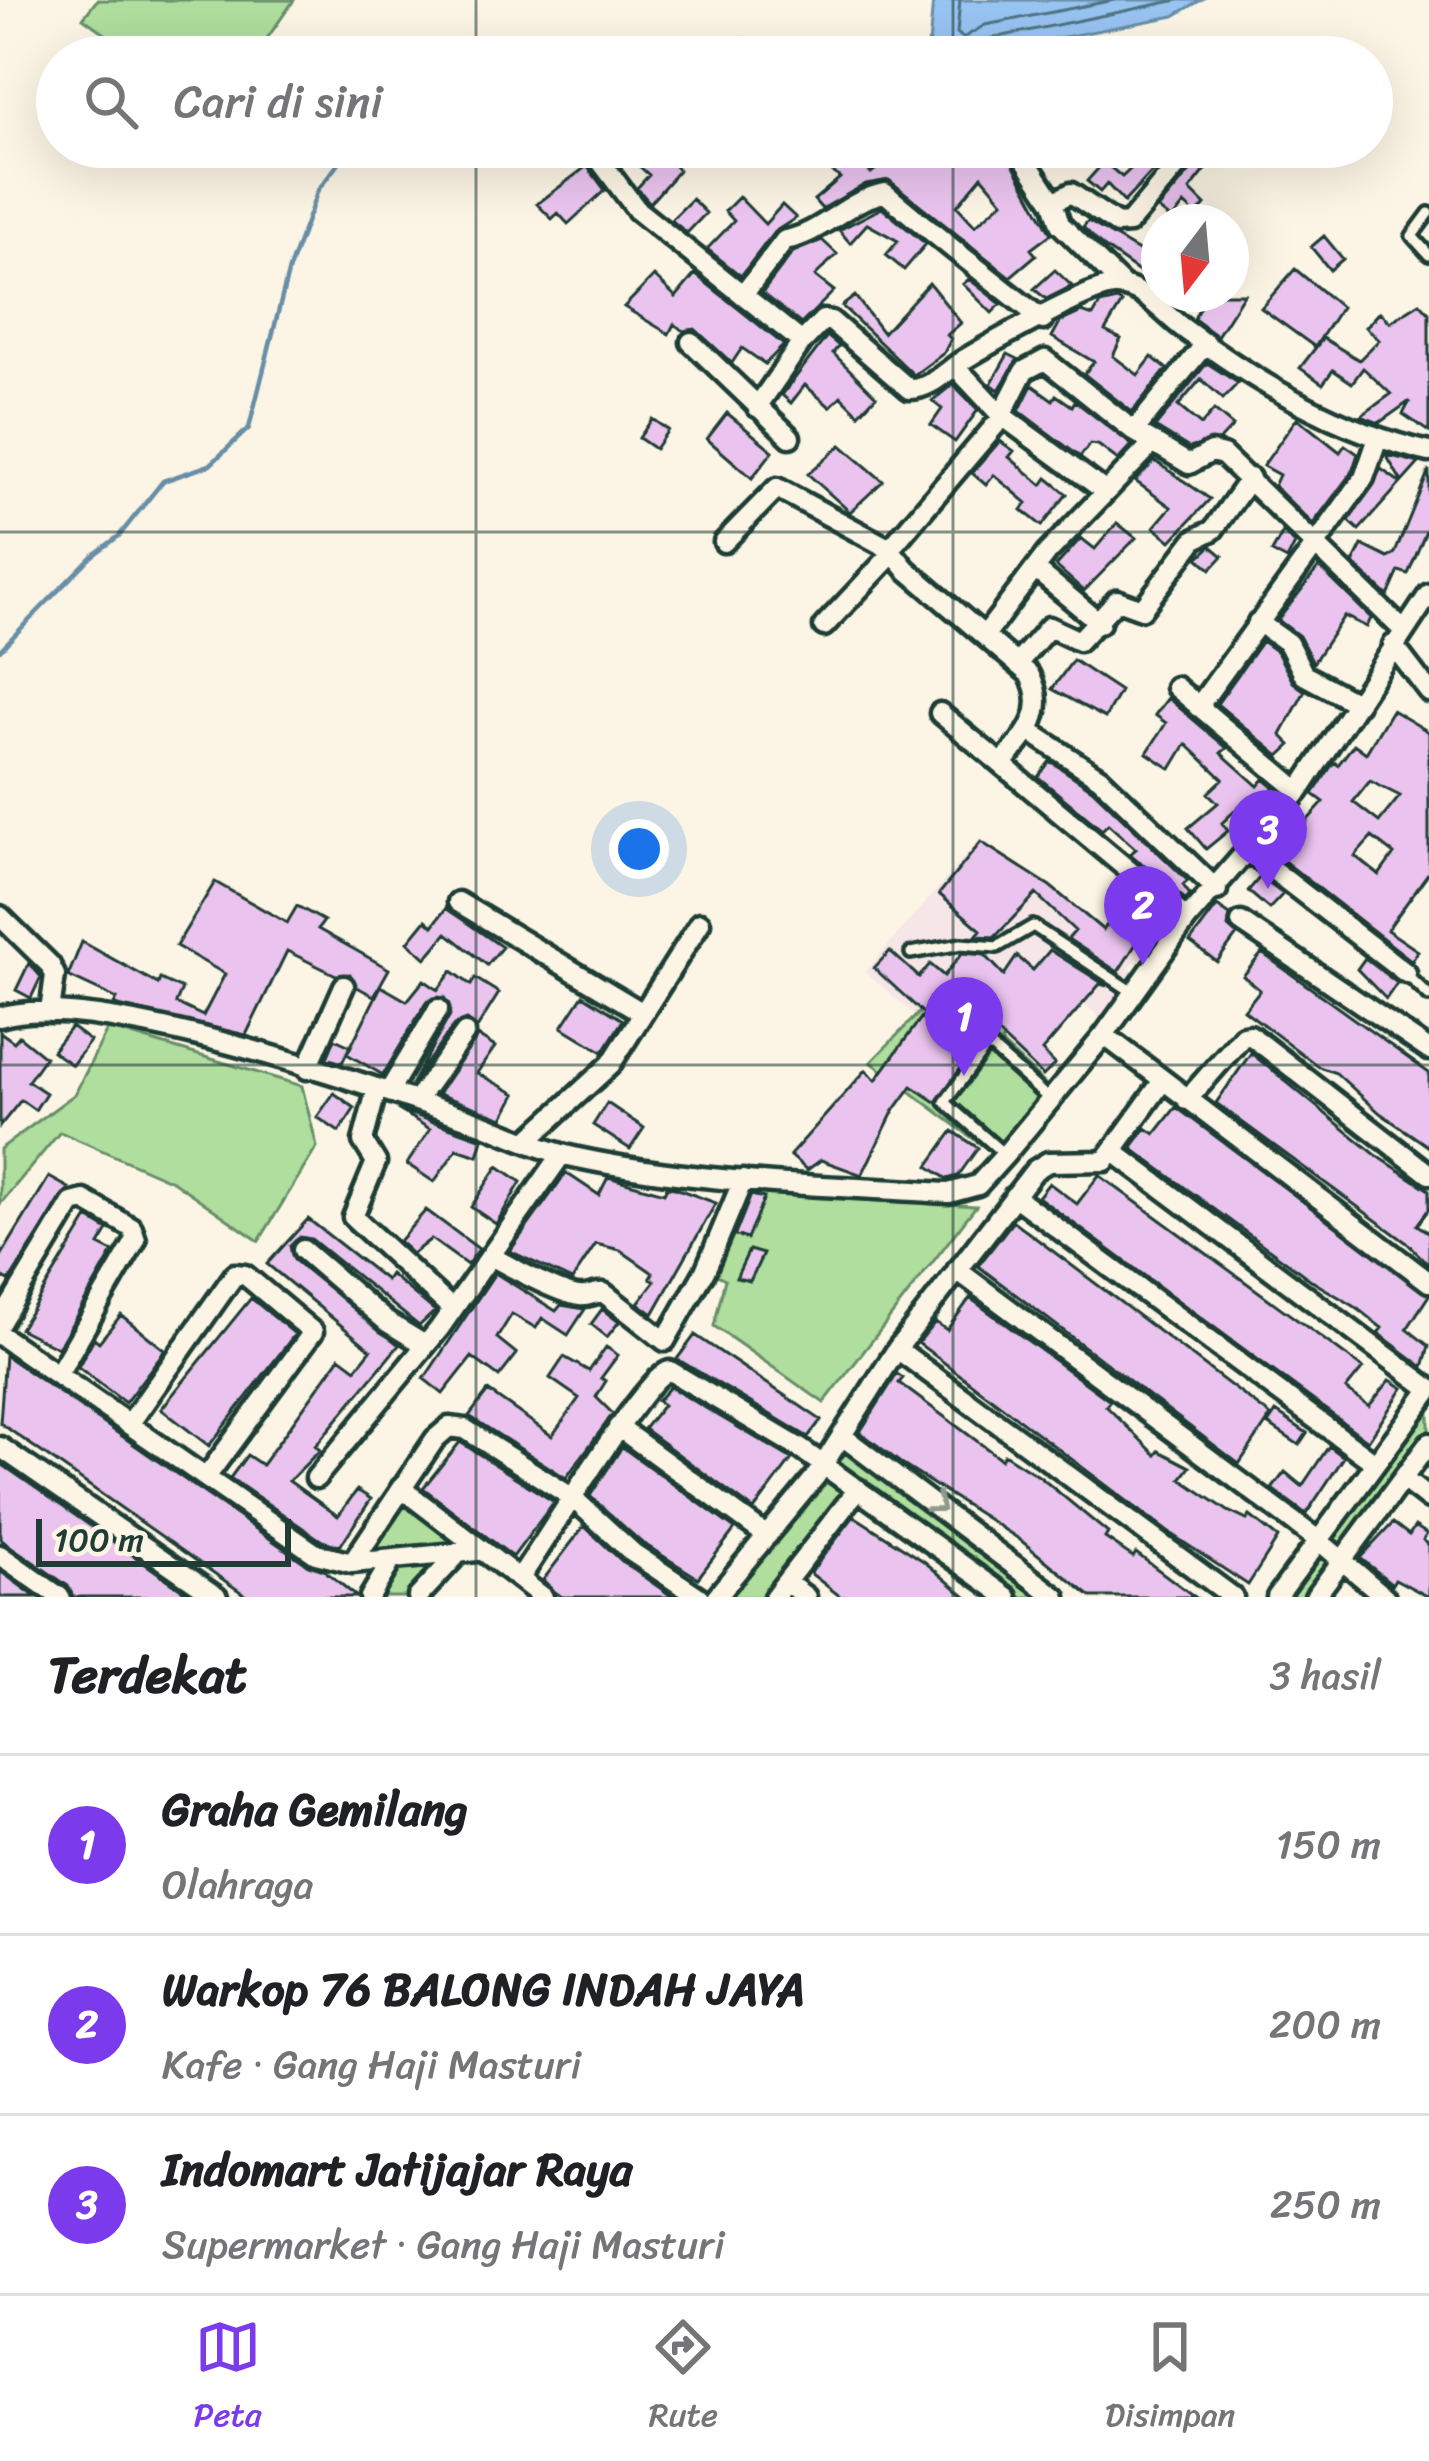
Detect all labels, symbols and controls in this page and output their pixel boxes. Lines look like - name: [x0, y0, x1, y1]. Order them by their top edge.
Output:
- search box: [36, 36, 1393, 168]
- text: Cari di sini: [174, 62, 383, 142]
- icon: search: [78, 69, 144, 135]
- north arrow: [1141, 204, 1249, 312]
- pin: 3: [1229, 790, 1307, 889]
- your location: [609, 819, 669, 879]
- pin: 2: [1104, 866, 1182, 965]
- pin: 1: [925, 977, 1003, 1076]
- one-way arrow: [923, 1491, 945, 1512]
- text: 100 m: [54, 1511, 144, 1569]
- scale bar: [36, 1513, 291, 1566]
- text: Terdekat: [48, 1630, 247, 1720]
- text: 3 hasil: [1270, 1641, 1381, 1710]
- text: Graha Gemilang: [162, 1770, 468, 1850]
- text: 1: [79, 1810, 95, 1879]
- text: 150 m: [1276, 1810, 1381, 1879]
- text: Olahraga: [162, 1850, 313, 1919]
- text: Warkop 76 BALONG INDAH JAYA: [162, 1950, 805, 2030]
- text: 2: [76, 1990, 98, 2059]
- text: 200 m: [1269, 1990, 1381, 2059]
- text: Kafe · Gang Haji Masturi: [162, 2030, 581, 2099]
- text: Indomart Jatijajar Raya: [162, 2130, 632, 2210]
- text: 3: [76, 2170, 98, 2239]
- text: 250 m: [1270, 2170, 1381, 2239]
- text: Supermarket · Gang Haji Masturi: [162, 2210, 725, 2279]
- tab: Peta: [194, 2314, 262, 2444]
- tab: Rute: [649, 2314, 718, 2444]
- tab: Disimpan: [1105, 2314, 1235, 2444]

